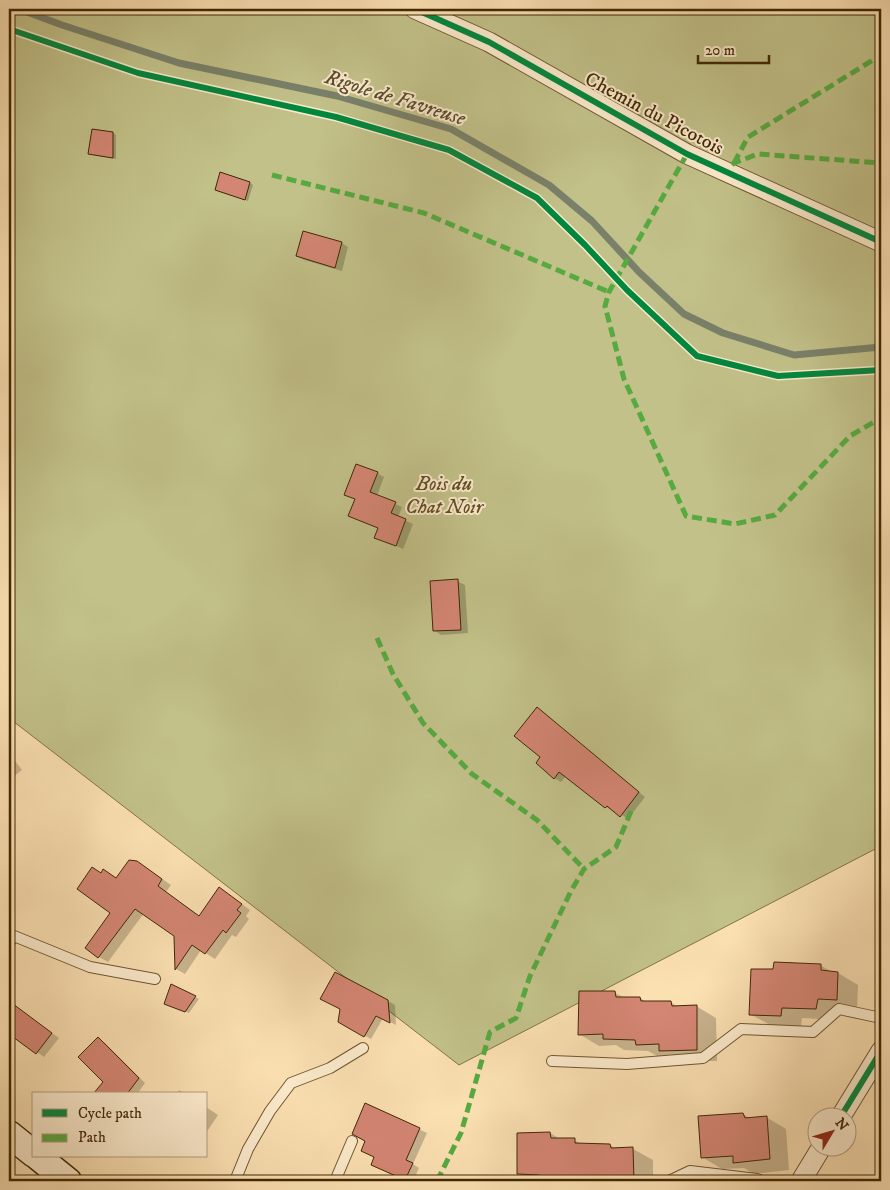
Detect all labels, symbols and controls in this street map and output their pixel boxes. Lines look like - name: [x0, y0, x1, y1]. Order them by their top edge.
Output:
- scale bar: [698, 32, 769, 64]
- text: 20 m: [705, 41, 735, 60]
- water label: Rigole de Favreuse: [321, 64, 469, 132]
- street label: Chemin du Picotois: [580, 67, 728, 161]
- park label: Bois du Chat Noir: [405, 472, 485, 520]
- legend: [32, 1092, 208, 1158]
- text: Cycle path: [78, 1104, 142, 1123]
- north arrow: [808, 1108, 858, 1158]
- text: N: [831, 1115, 852, 1135]
- text: Path: [78, 1128, 106, 1147]

